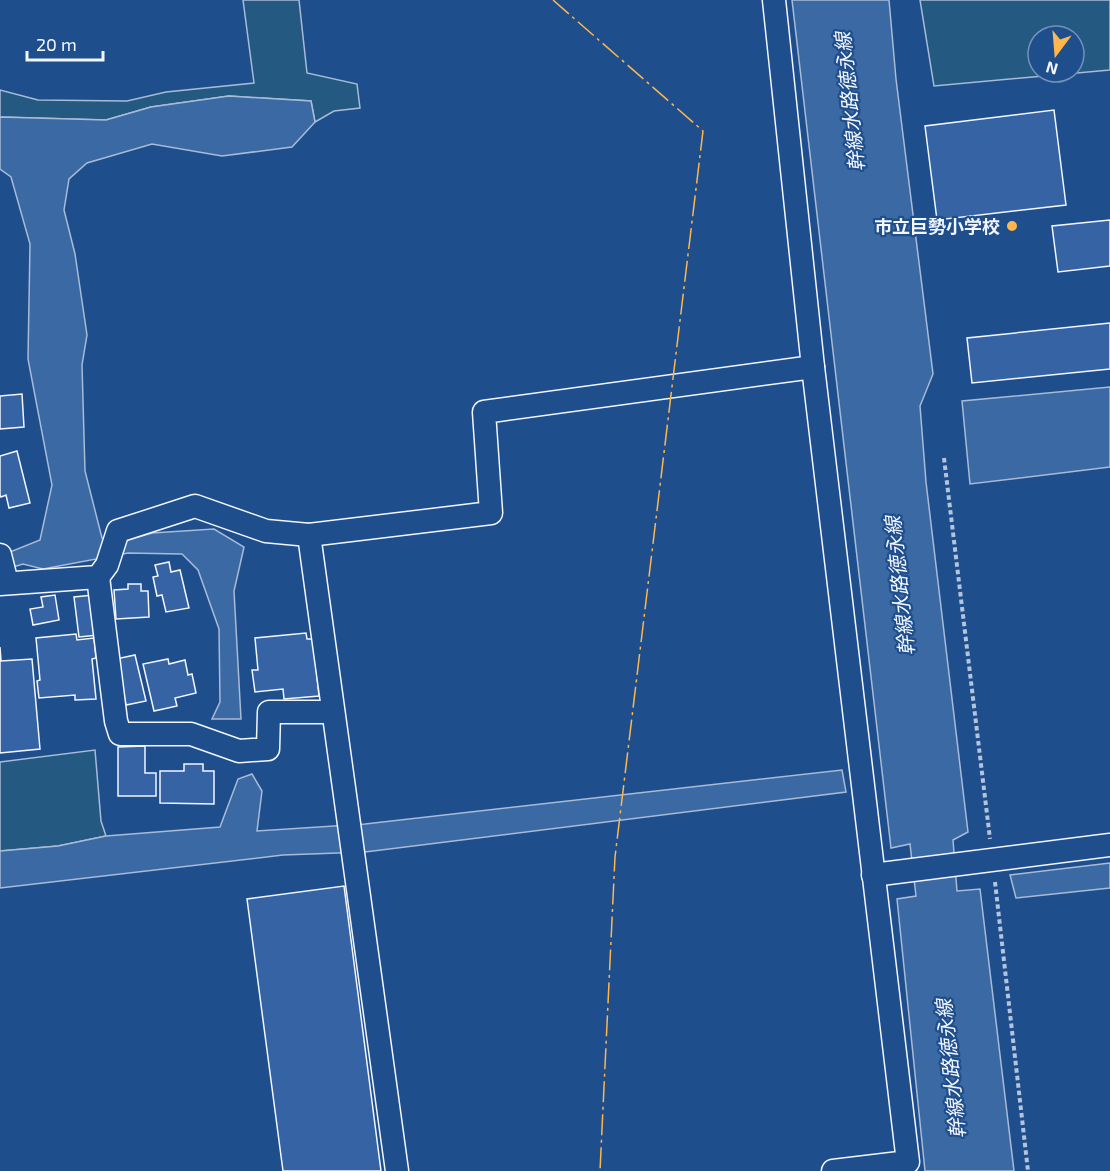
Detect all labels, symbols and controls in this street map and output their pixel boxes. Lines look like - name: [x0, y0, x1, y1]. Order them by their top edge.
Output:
- scale bar: [27, 24, 104, 62]
- north arrow: [1026, 24, 1086, 84]
- water label: 幹線水路徳永線: [829, 28, 868, 173]
- text: 20 m: [36, 33, 77, 55]
- text: N: [1044, 58, 1060, 80]
- place label: 市立巨勢小学校: [874, 215, 1000, 237]
- marker: 市立巨勢小学校: [1005, 219, 1019, 233]
- water label: 幹線水路徳永線: [879, 512, 918, 657]
- water label: 幹線水路徳永線: [930, 995, 969, 1140]

